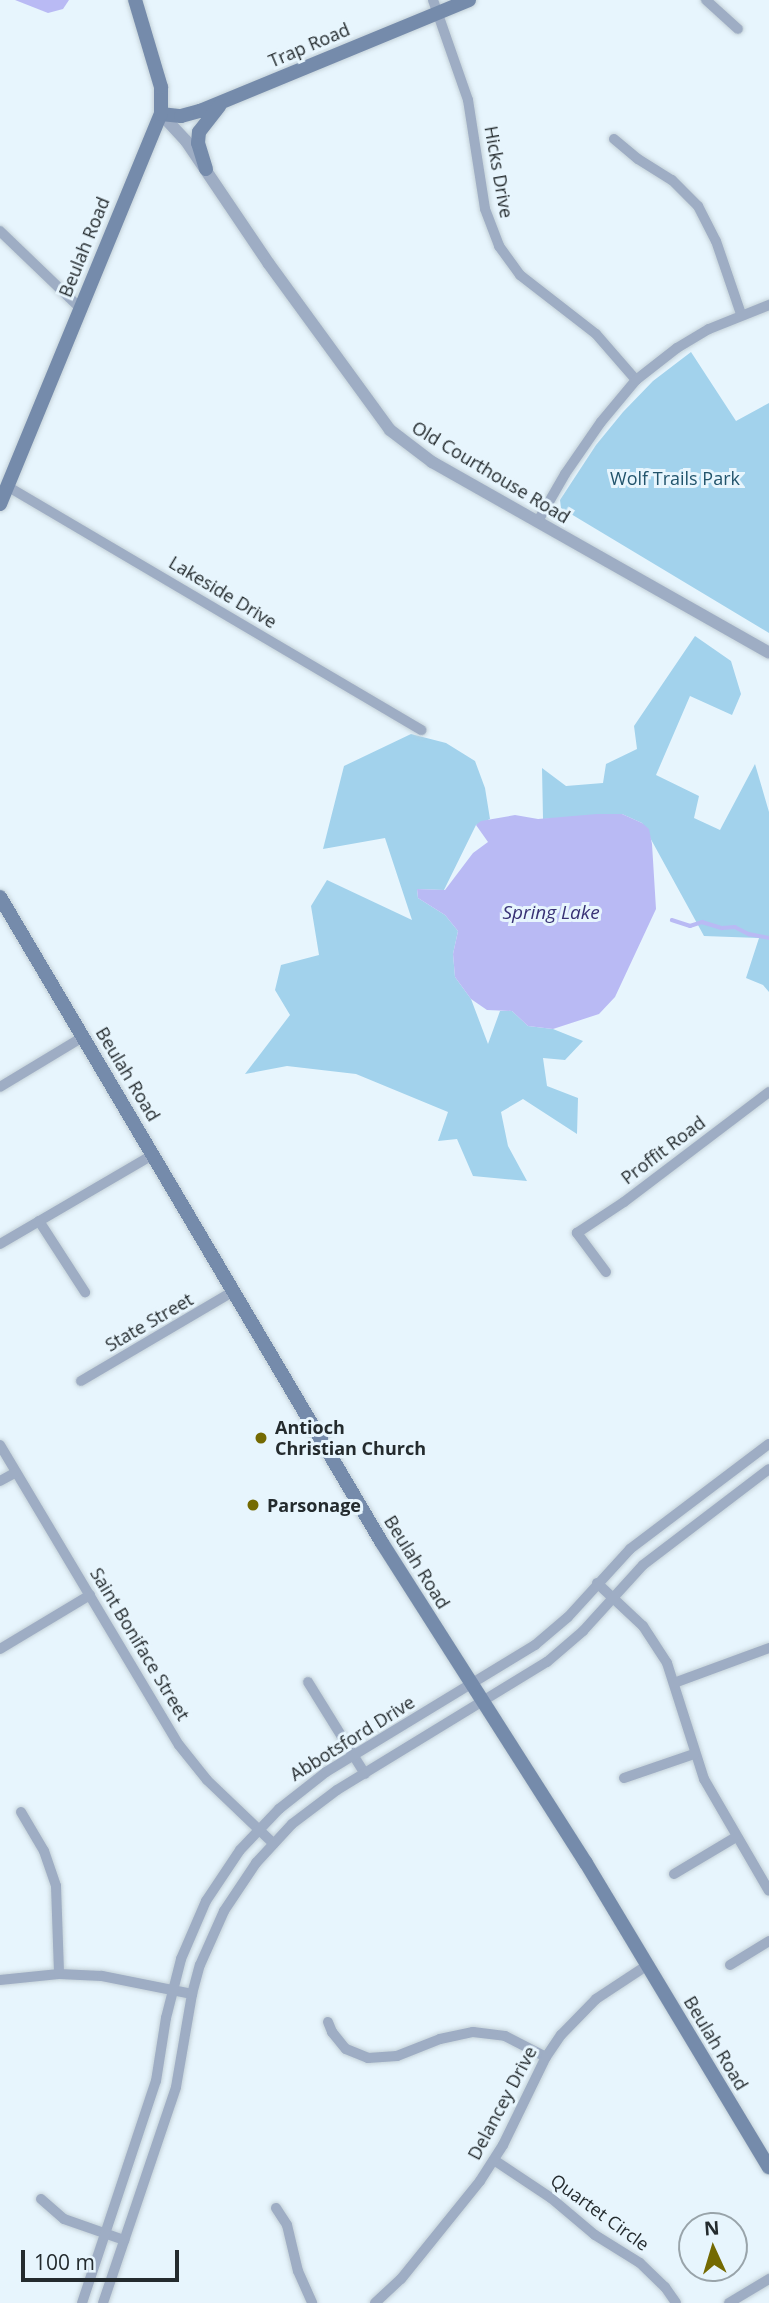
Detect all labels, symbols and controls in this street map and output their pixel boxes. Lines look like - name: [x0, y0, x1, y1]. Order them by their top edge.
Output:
- street label: Trap Road: [265, 18, 353, 72]
- street label: Hicks Drive: [480, 124, 518, 220]
- street label: Beulah Road: [54, 194, 114, 300]
- street label: Old Courthouse Road: [408, 416, 574, 528]
- park label: Wolf Trails Park: [610, 467, 740, 489]
- street label: Lakeside Drive: [165, 551, 281, 633]
- water label: Spring Lake: [502, 902, 600, 924]
- street label: Beulah Road: [91, 1023, 165, 1125]
- street label: Proffit Road: [617, 1111, 709, 1189]
- street label: State Street: [101, 1288, 197, 1356]
- place label: Antioch Christian Church: [275, 1417, 426, 1460]
- marker: Antioch Christian Church: [253, 1430, 269, 1446]
- place label: Parsonage: [267, 1494, 361, 1516]
- marker: Parsonage: [245, 1497, 261, 1513]
- street label: Beulah Road: [380, 1511, 454, 1613]
- street label: Saint Boniface Street: [86, 1564, 194, 1724]
- street label: Abbotsford Drive: [286, 1691, 418, 1785]
- street label: Beulah Road: [679, 1992, 753, 2094]
- street label: Delancey Drive: [463, 2043, 541, 2163]
- street label: Quartet Circle: [547, 2169, 653, 2255]
- north arrow: [678, 2212, 748, 2282]
- text: N: [703, 2215, 720, 2242]
- scale bar: [24, 2236, 182, 2280]
- text: 100 m: [34, 2248, 95, 2276]

